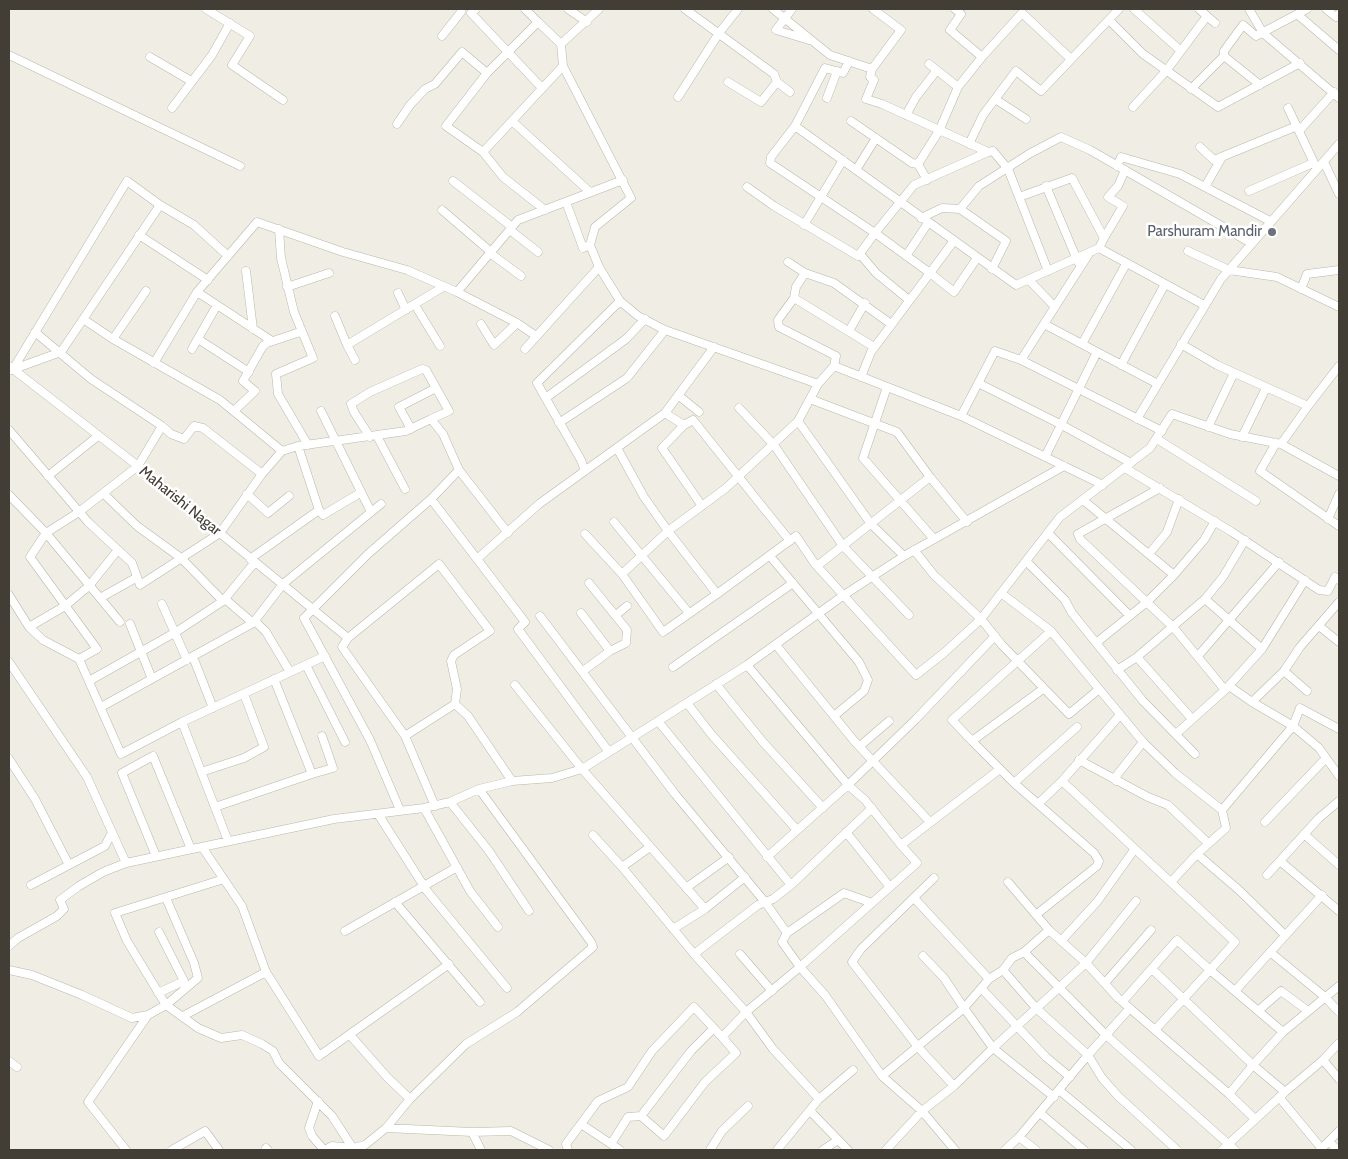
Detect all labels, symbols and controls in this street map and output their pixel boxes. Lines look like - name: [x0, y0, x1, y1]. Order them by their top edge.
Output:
- place label: Parshuram Mandir: [1147, 223, 1262, 241]
- marker: Parshuram Mandir: [1266, 226, 1278, 238]
- street label: Maharishi Nagar: [135, 462, 225, 540]

